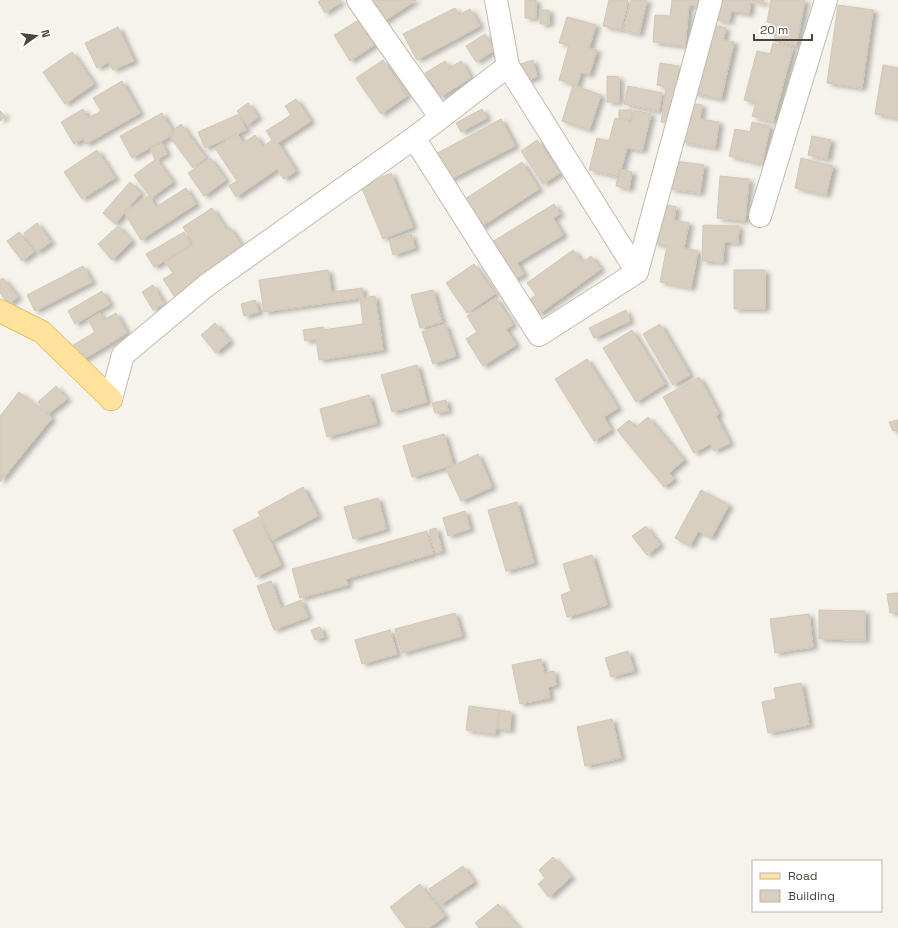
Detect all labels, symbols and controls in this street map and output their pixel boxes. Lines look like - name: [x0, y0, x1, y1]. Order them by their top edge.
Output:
- north arrow: [16, 16, 56, 56]
- scale bar: [754, 16, 812, 42]
- text: 20 m: [760, 22, 788, 38]
- text: N: [38, 28, 53, 39]
- legend: [752, 860, 882, 912]
- text: Road: [788, 868, 817, 884]
- text: Building: [788, 888, 835, 904]

